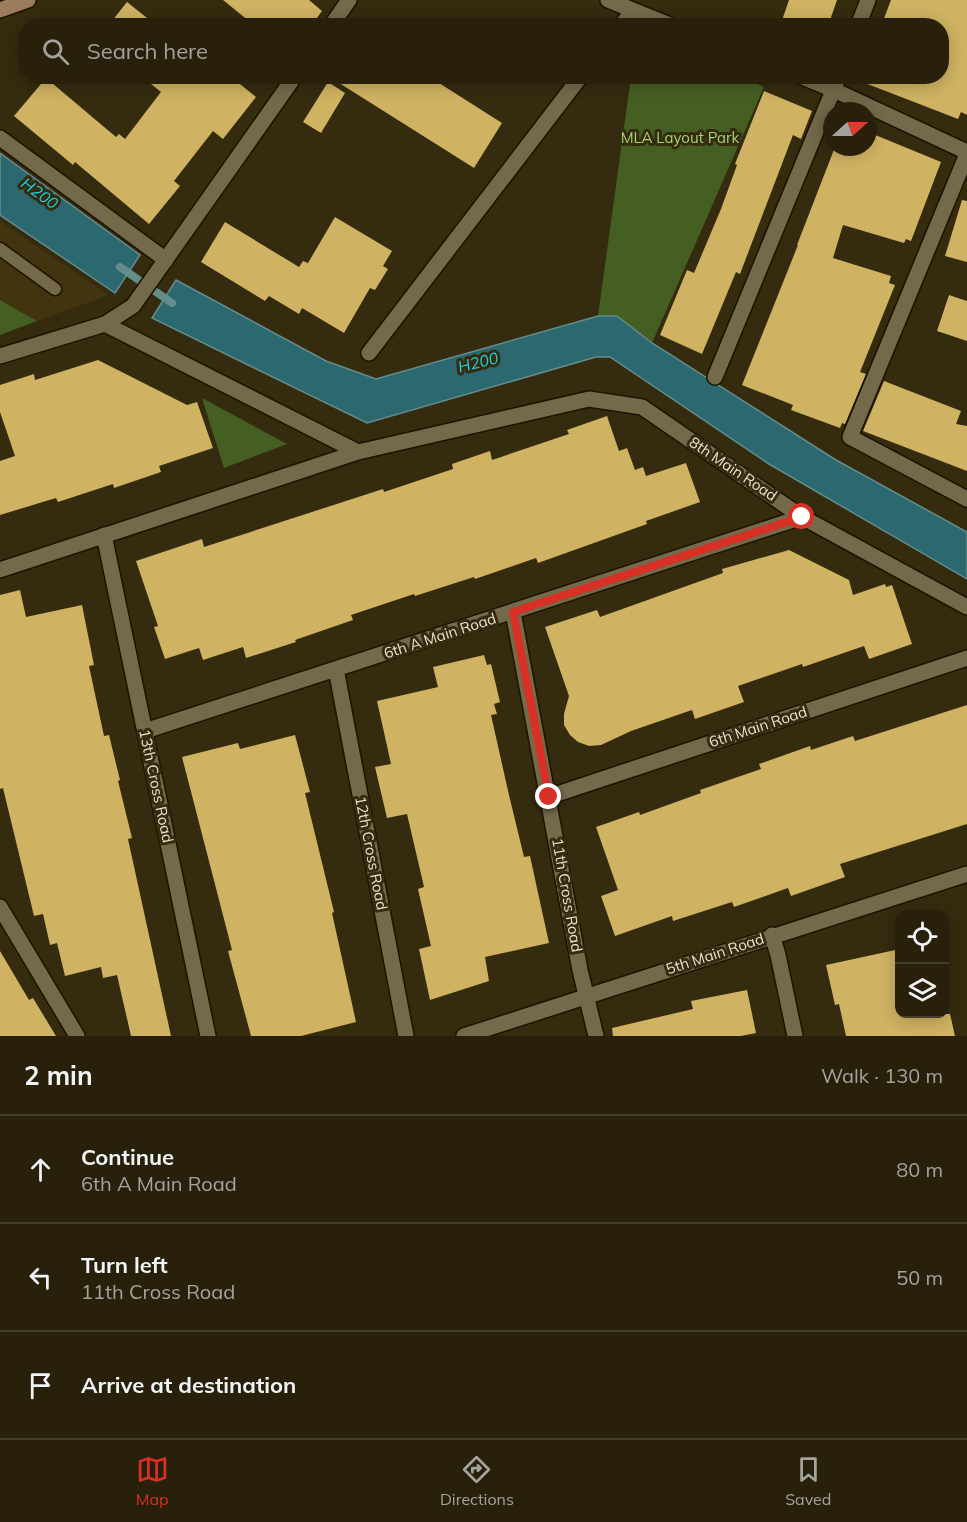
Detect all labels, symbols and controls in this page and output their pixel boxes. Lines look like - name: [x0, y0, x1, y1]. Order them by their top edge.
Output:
- search box: [18, 18, 949, 84]
- icon: search: [39, 35, 72, 68]
- text: Search here: [87, 37, 208, 65]
- north arrow: [823, 102, 877, 156]
- park label: MLA Layout Park: [621, 128, 740, 147]
- water label: H200: [18, 173, 63, 213]
- water label: H200: [456, 347, 501, 377]
- street label: 8th Main Road: [686, 432, 781, 505]
- route start: [788, 503, 814, 529]
- street label: 6th A Main Road: [381, 608, 498, 663]
- street label: 6th Main Road: [706, 702, 809, 751]
- street label: 13th Cross Road: [135, 727, 178, 844]
- route end: [535, 783, 561, 809]
- street label: 12th Cross Road: [351, 794, 392, 912]
- street label: 11th Cross Road: [548, 836, 587, 954]
- map controls: [895, 910, 949, 1018]
- button: locate: [895, 910, 949, 964]
- street label: 5th Main Road: [663, 929, 766, 978]
- button: layers: [895, 964, 949, 1018]
- text: 2 min: [24, 1059, 93, 1092]
- text: Walk · 130 m: [821, 1063, 943, 1088]
- text: Continue: [81, 1143, 174, 1171]
- icon: ahead: [24, 1153, 57, 1186]
- text: 80 m: [896, 1157, 943, 1182]
- text: 6th A Main Road: [81, 1171, 237, 1196]
- text: Turn left: [81, 1251, 168, 1279]
- icon: left: [24, 1261, 57, 1294]
- text: 50 m: [896, 1265, 943, 1290]
- text: 11th Cross Road: [81, 1279, 235, 1304]
- icon: arrive: [24, 1369, 57, 1402]
- text: Arrive at destination: [81, 1371, 296, 1399]
- tab: Map: [136, 1453, 169, 1509]
- tab: Directions: [440, 1453, 514, 1509]
- tab: Saved: [785, 1453, 831, 1509]

